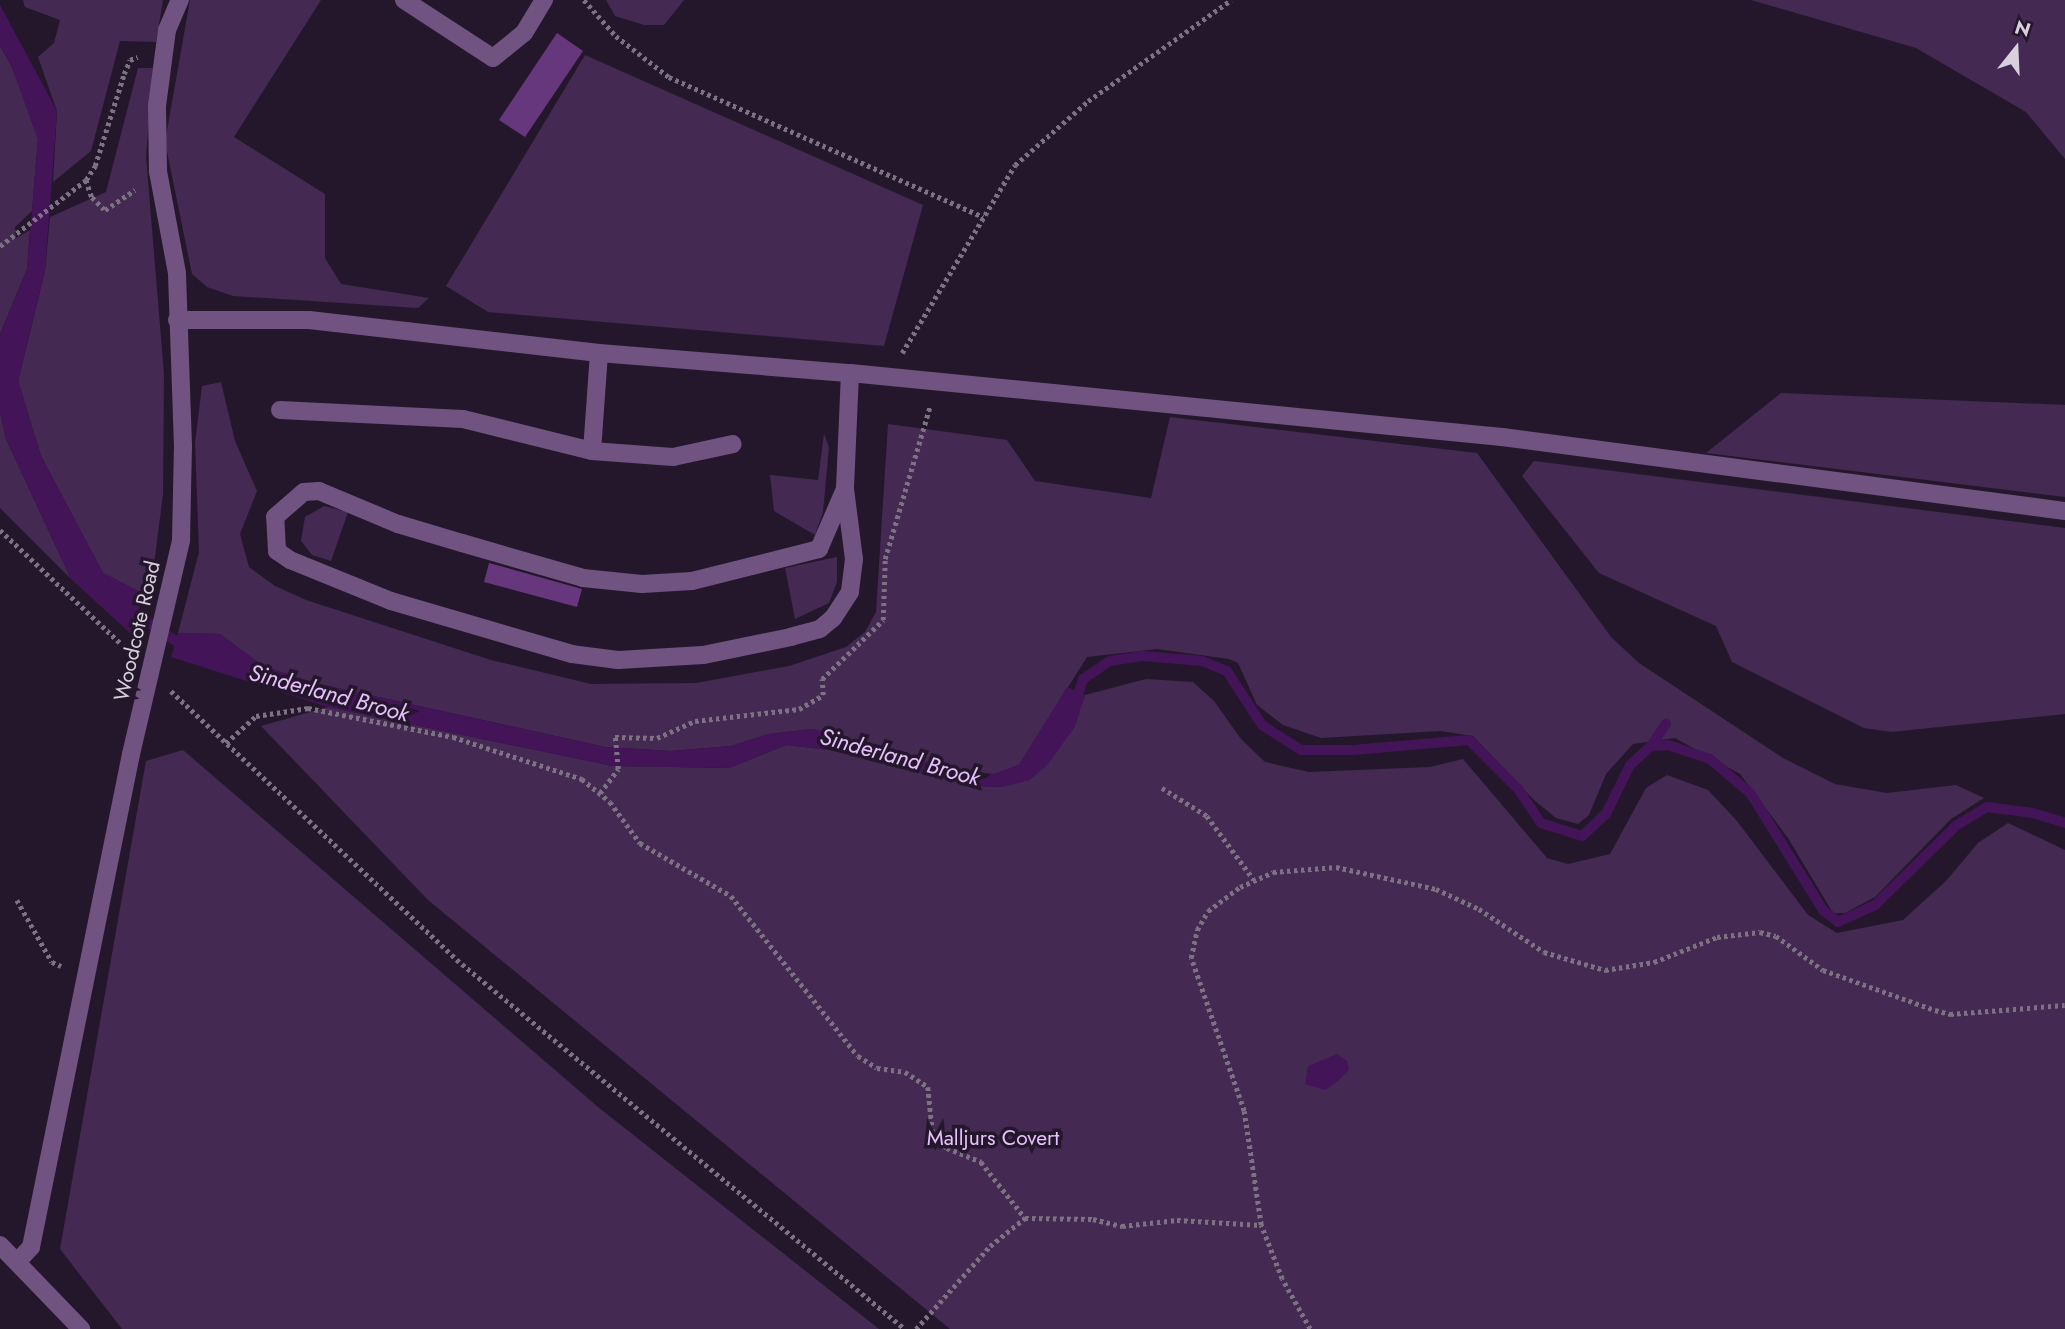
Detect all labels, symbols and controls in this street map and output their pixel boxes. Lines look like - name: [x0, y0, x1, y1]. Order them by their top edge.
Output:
- text: N: [2011, 13, 2034, 44]
- north arrow: [1981, 14, 2051, 84]
- street label: Woodcote Road: [109, 559, 165, 703]
- water label: Sinderland Brook: [246, 658, 412, 728]
- water label: Sinderland Brook: [817, 722, 983, 792]
- park label: Malljurs Covert: [927, 1125, 1059, 1151]

